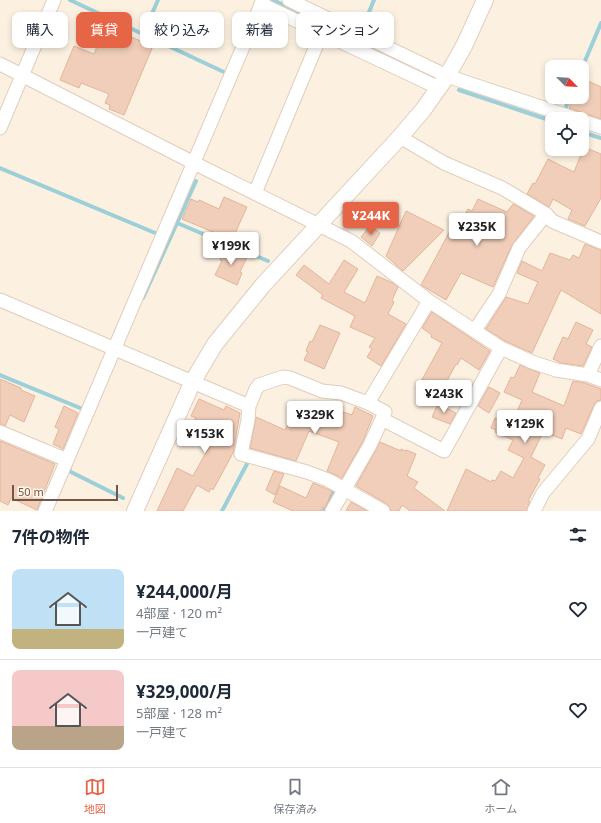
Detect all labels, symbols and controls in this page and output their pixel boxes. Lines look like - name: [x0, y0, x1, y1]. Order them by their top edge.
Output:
- chip: 購入: [12, 12, 68, 48]
- chip: 賃貸: [76, 12, 132, 48]
- chip: 絞り込み: [140, 12, 224, 48]
- chip: 新着: [232, 12, 288, 48]
- chip: マンション: [296, 12, 394, 48]
- north arrow: [545, 60, 589, 104]
- map controls: [545, 60, 589, 156]
- button: locate: [545, 112, 589, 156]
- pin: ¥244K: [343, 202, 399, 236]
- text: ¥244K: [352, 206, 390, 224]
- pin: ¥235K: [449, 213, 505, 247]
- text: ¥235K: [458, 217, 496, 235]
- pin: ¥199K: [203, 232, 259, 266]
- text: ¥199K: [212, 236, 250, 254]
- pin: ¥243K: [416, 380, 472, 414]
- text: ¥243K: [425, 384, 463, 402]
- pin: ¥329K: [287, 401, 343, 435]
- text: ¥329K: [296, 405, 334, 423]
- pin: ¥129K: [497, 410, 553, 444]
- text: ¥129K: [506, 414, 544, 432]
- pin: ¥153K: [177, 420, 233, 454]
- text: ¥153K: [186, 424, 224, 442]
- scale bar: [12, 483, 118, 502]
- text: 50 m: [18, 484, 44, 499]
- icon: filters: [567, 524, 589, 546]
- text: 7件の物件: [12, 525, 90, 548]
- text: ¥244,000/月: [136, 580, 233, 603]
- icon: home: [44, 585, 92, 633]
- icon: heart: [567, 598, 589, 620]
- text: 4部屋 · 120 m²: [136, 604, 222, 622]
- text: 一戸建て: [136, 623, 188, 641]
- text: ¥329,000/月: [136, 680, 233, 703]
- icon: home: [44, 686, 92, 734]
- icon: heart: [567, 699, 589, 721]
- text: 5部屋 · 128 m²: [136, 704, 222, 722]
- text: 一戸建て: [136, 723, 188, 741]
- tab: 地図: [84, 776, 106, 816]
- tab: 保存済み: [273, 776, 317, 816]
- tab: ホーム: [485, 776, 517, 816]

